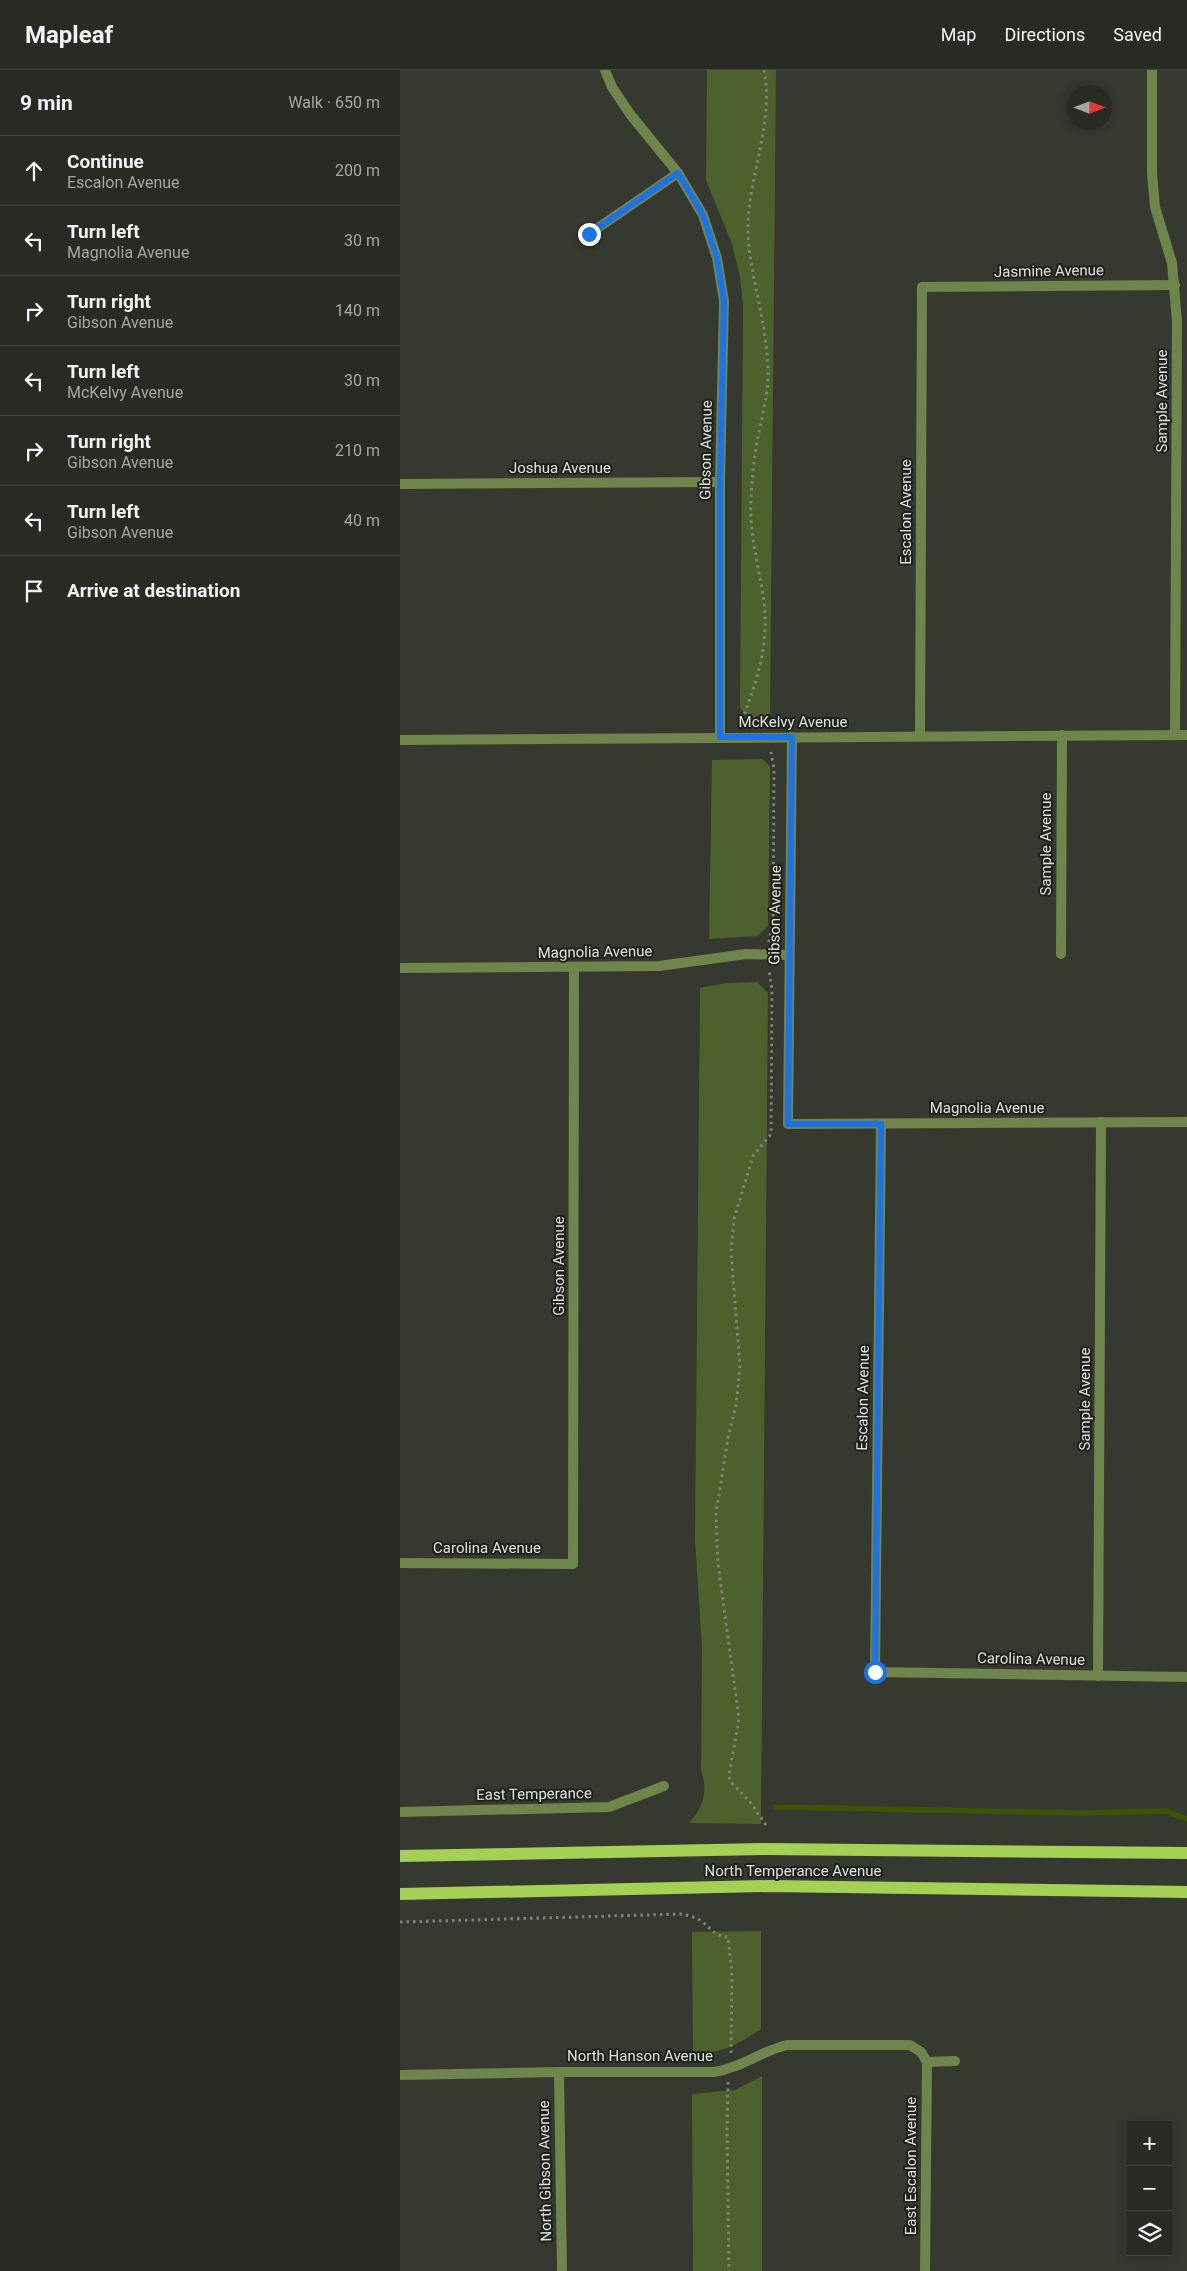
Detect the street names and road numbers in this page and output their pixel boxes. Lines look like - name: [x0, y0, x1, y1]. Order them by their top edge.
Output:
- street label: Jasmine Avenue: [994, 261, 1104, 281]
- street label: Sample Avenue: [1153, 349, 1171, 453]
- street label: Gibson Avenue: [696, 400, 716, 500]
- street label: Joshua Avenue: [509, 459, 611, 477]
- street label: Escalon Avenue: [897, 459, 915, 565]
- street label: McKelvy Avenue: [739, 713, 847, 731]
- street label: Sample Avenue: [1037, 792, 1055, 896]
- street label: Gibson Avenue: [765, 865, 785, 965]
- street label: Magnolia Avenue: [537, 942, 653, 962]
- street label: Magnolia Avenue: [930, 1099, 1044, 1117]
- street label: Gibson Avenue: [550, 1216, 568, 1316]
- street label: Escalon Avenue: [853, 1345, 873, 1451]
- street label: Sample Avenue: [1076, 1347, 1094, 1451]
- street label: Carolina Avenue: [433, 1539, 541, 1557]
- street label: Carolina Avenue: [977, 1649, 1085, 1669]
- street label: East Temperance: [476, 1784, 592, 1804]
- street label: North Temperance Avenue: [705, 1862, 881, 1880]
- street label: North Hanson Avenue: [567, 2047, 713, 2065]
- street label: East Escalon Avenue: [902, 2097, 920, 2235]
- street label: North Gibson Avenue: [535, 2100, 555, 2242]

